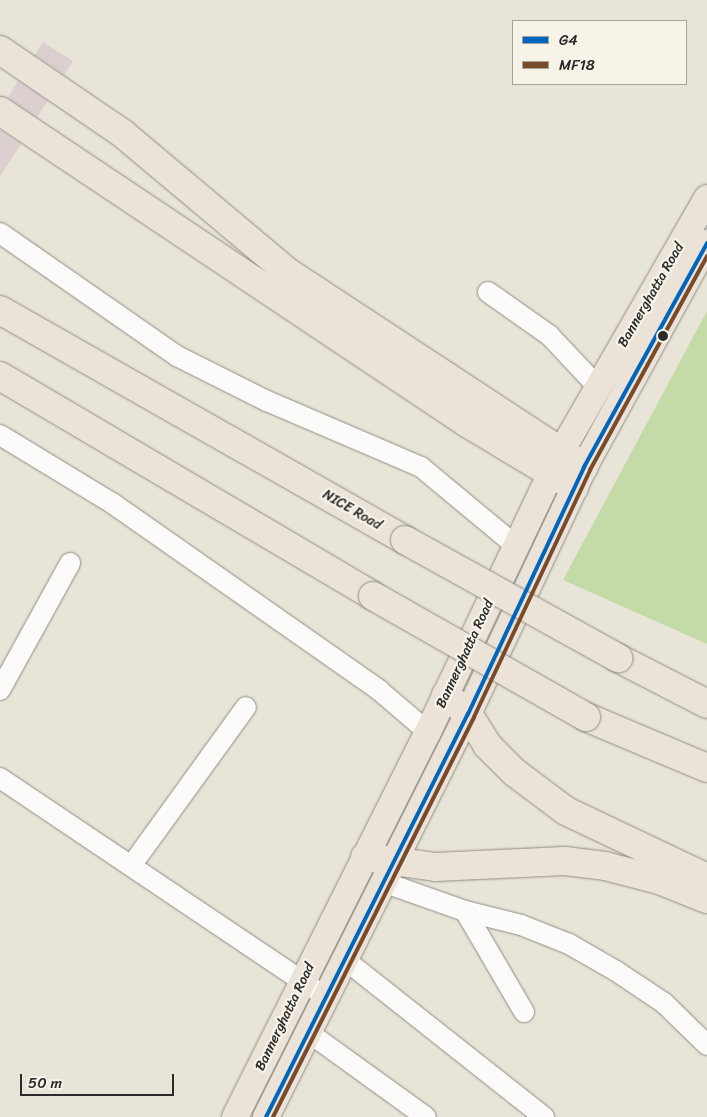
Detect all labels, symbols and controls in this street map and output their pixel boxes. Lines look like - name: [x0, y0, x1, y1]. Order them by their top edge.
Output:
- legend: [512, 20, 687, 85]
- text: G4: [559, 27, 578, 53]
- text: MF18: [559, 52, 595, 78]
- street label: Bannerghatta Road: [614, 240, 688, 350]
- unlabelled marker: [658, 331, 668, 341]
- street label: NICE Road: [319, 486, 385, 534]
- street label: Bannerghatta Road: [433, 597, 497, 711]
- street label: Bannerghatta Road: [252, 960, 318, 1074]
- scale bar: [22, 1064, 176, 1096]
- text: 50 m: [28, 1070, 62, 1096]

